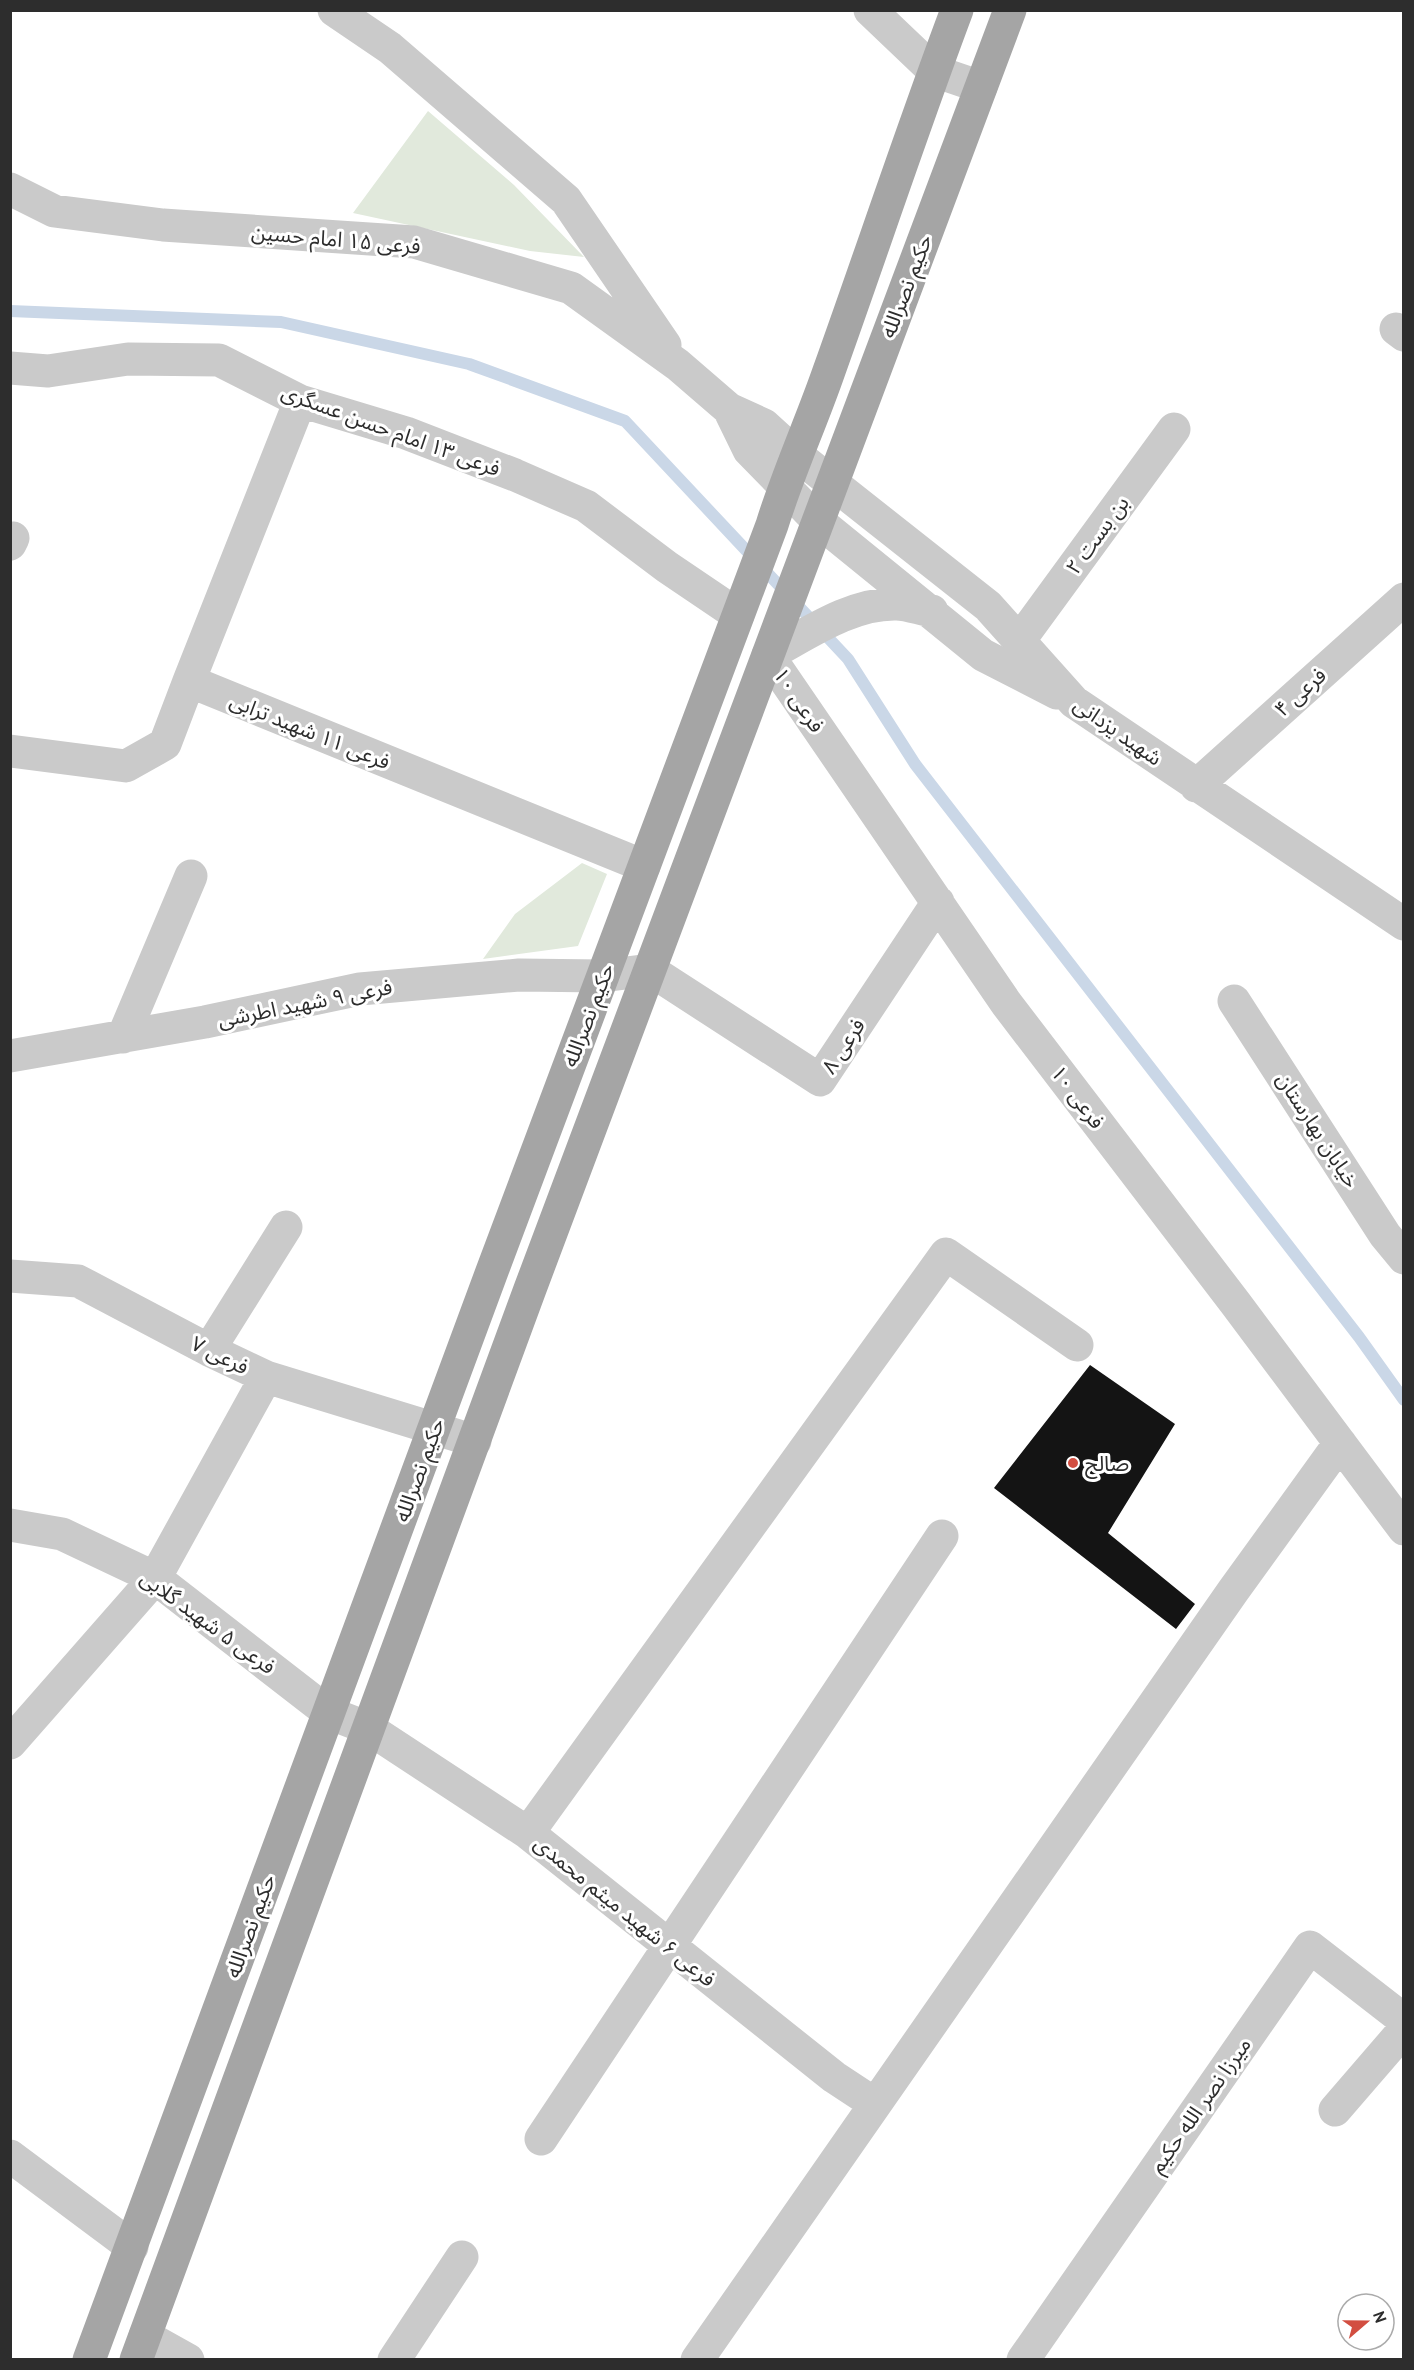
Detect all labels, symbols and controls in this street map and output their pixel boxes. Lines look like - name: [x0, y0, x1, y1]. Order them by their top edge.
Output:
- street label: فرعی ۱۵ امام حسین: [250, 218, 422, 263]
- street label: حکیم نصرالله: [874, 230, 940, 342]
- street label: فرعی ۱۳ امام حسن عسگری: [277, 378, 504, 485]
- street label: بن بست ۲: [1059, 490, 1135, 580]
- street label: فرعی ۱۰: [767, 662, 831, 738]
- street label: فرعی ۴: [1268, 662, 1332, 722]
- street label: فرعی ۱۱ شهید ترابی: [226, 687, 394, 775]
- street label: شهید یزدانی: [1069, 691, 1167, 771]
- street label: حکیم نصرالله: [556, 959, 622, 1071]
- street label: فرعی ۹ شهید اطرشی: [216, 973, 394, 1033]
- street label: فرعی ۸: [815, 1013, 871, 1079]
- street label: فرعی ۱۰: [1045, 1060, 1111, 1134]
- street label: خیابان بهارستان: [1271, 1067, 1365, 1193]
- street label: فرعی ۷: [187, 1330, 253, 1380]
- street label: حکیم نصرالله: [388, 1414, 452, 1526]
- place label: صالح: [1085, 1450, 1129, 1479]
- marker: صالح: [1066, 1456, 1080, 1470]
- street label: فرعی ۵ شهید گلابی: [135, 1564, 281, 1680]
- street label: فرعی ۶ شهید میثم محمدی: [527, 1829, 721, 1994]
- street label: حکیم نصرالله: [219, 1870, 283, 1982]
- street label: میرزا نصر الله حکیم: [1143, 2032, 1259, 2179]
- north arrow: [1336, 2292, 1396, 2352]
- text: N: [1369, 2309, 1391, 2325]

